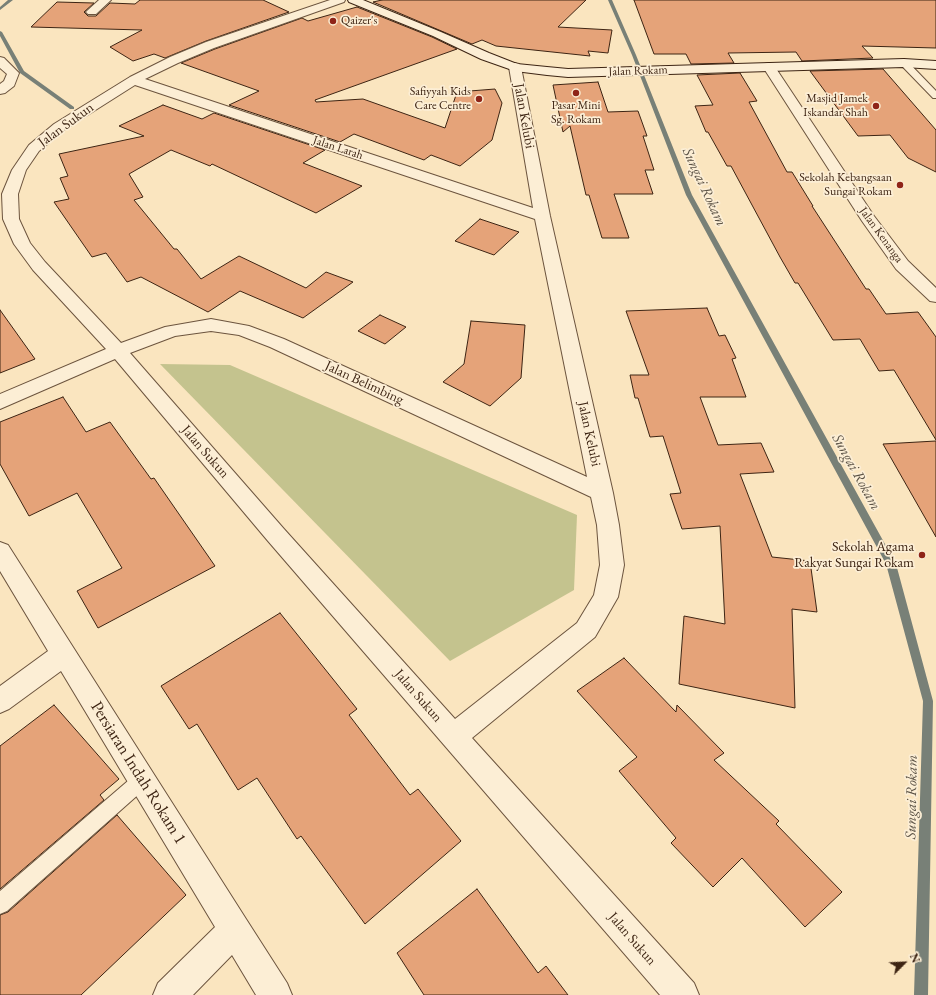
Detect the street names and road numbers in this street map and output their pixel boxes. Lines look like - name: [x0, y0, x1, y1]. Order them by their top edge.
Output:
- street label: Jalan Rokam: [608, 63, 668, 79]
- street label: Jalan Kelubi: [510, 82, 538, 150]
- street label: Jalan Sukun: [35, 99, 97, 151]
- street label: Jalan Larah: [311, 133, 365, 163]
- street label: Jalan Kenanga: [856, 204, 906, 266]
- street label: Jalan Belimbing: [322, 357, 406, 409]
- street label: Jalan Kelubi: [574, 400, 604, 468]
- street label: Jalan Sukun: [177, 422, 233, 482]
- street label: Jalan Sukun: [390, 666, 446, 726]
- street label: Persiaran Indah Rokam 1: [86, 698, 190, 848]
- street label: Jalan Sukun: [604, 909, 660, 969]

